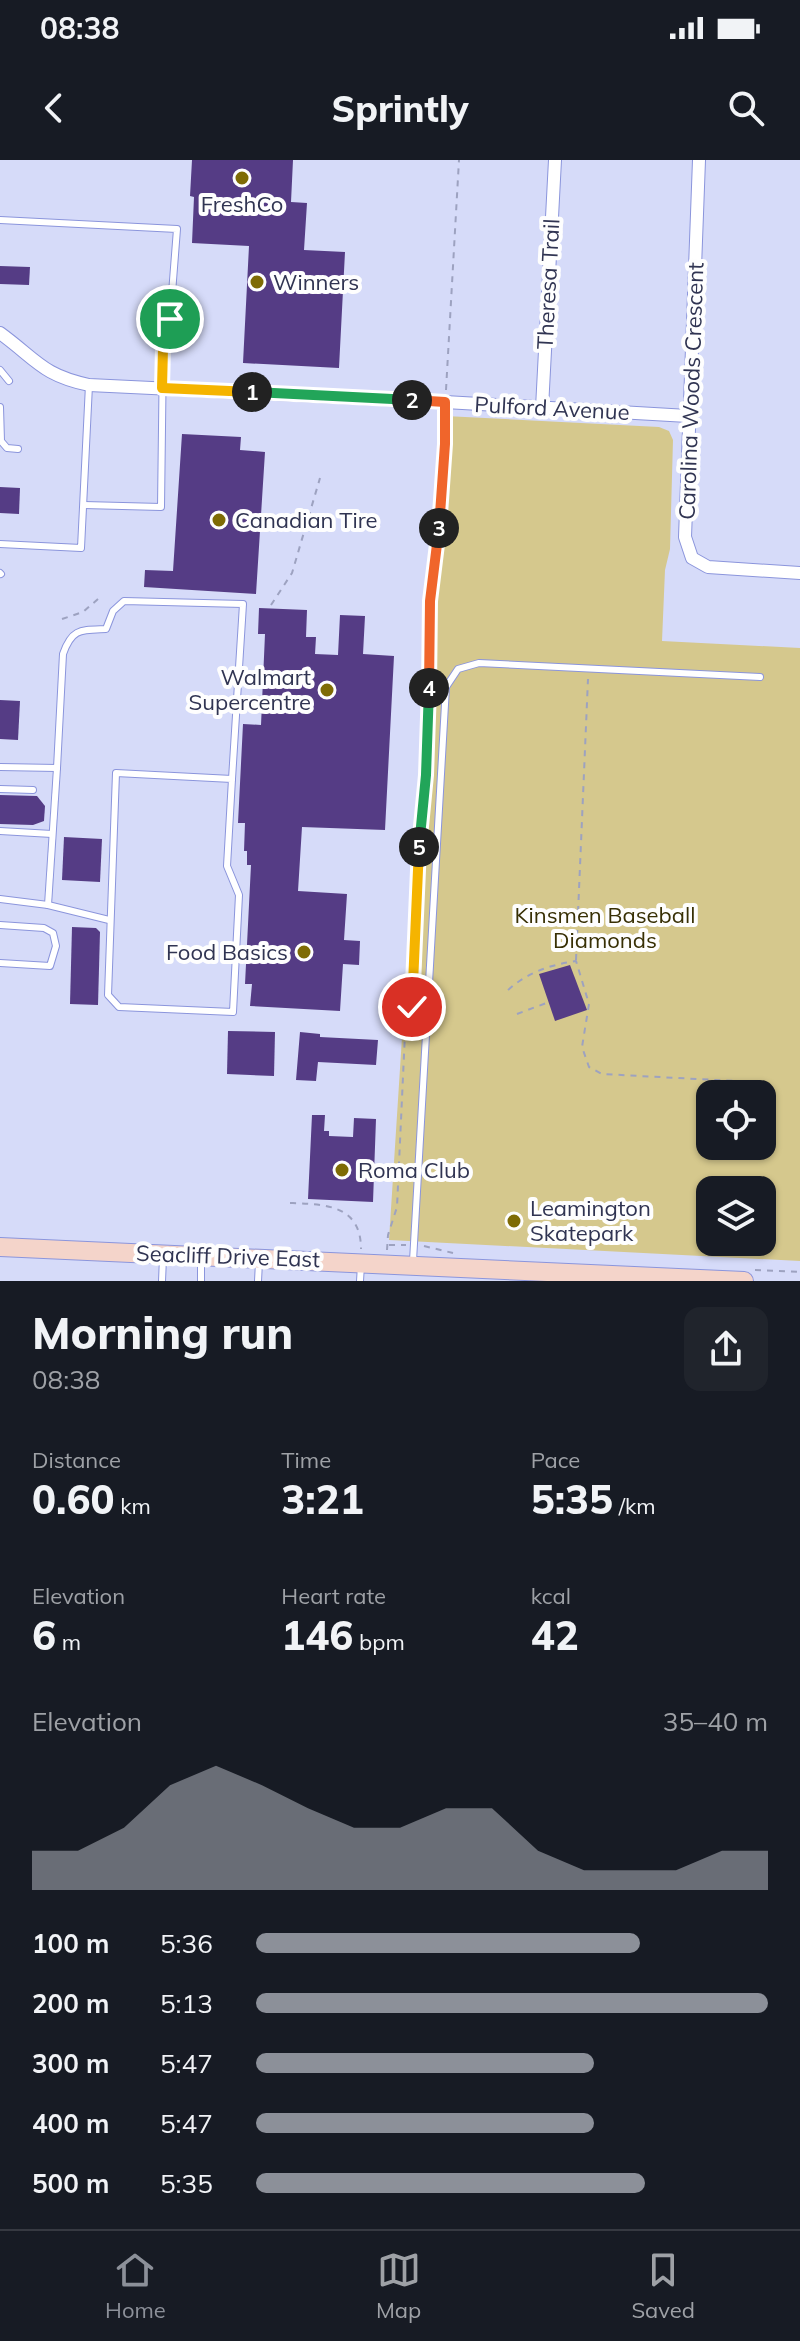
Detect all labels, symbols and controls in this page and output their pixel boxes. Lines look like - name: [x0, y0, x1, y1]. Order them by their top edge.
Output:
- text: 08:38: [40, 9, 119, 47]
- icon: back: [32, 86, 76, 130]
- text: Sprintly: [331, 86, 469, 131]
- icon: search: [724, 86, 768, 130]
- marker: FreshCo: [233, 169, 251, 187]
- place label: FreshCo: [201, 190, 283, 218]
- street label: Theresa Trail: [531, 218, 565, 350]
- street label: Carolina Woods Crescent: [673, 261, 709, 520]
- place label: Winners: [273, 268, 359, 296]
- marker: Winners: [248, 273, 266, 291]
- pin: [136, 285, 204, 353]
- icon: arrive: [148, 297, 192, 341]
- pin: 1: [232, 372, 272, 412]
- text: 1: [245, 378, 259, 406]
- pin: 2: [392, 380, 432, 420]
- text: 2: [405, 386, 419, 414]
- street label: Pulford Avenue: [474, 390, 630, 426]
- place label: Canadian Tire: [235, 506, 378, 534]
- pin: 3: [419, 508, 459, 548]
- marker: Canadian Tire: [210, 511, 228, 529]
- text: 3: [432, 514, 446, 542]
- place label: Walmart Supercentre: [189, 663, 311, 716]
- pin: 4: [409, 668, 449, 708]
- text: 4: [422, 674, 436, 702]
- marker: Walmart Supercentre: [318, 681, 336, 699]
- pin: 5: [399, 827, 439, 867]
- text: 5: [412, 833, 426, 861]
- park label: Kinsmen Baseball Diamonds: [515, 901, 695, 954]
- place label: Food Basics: [166, 938, 288, 966]
- marker: Food Basics: [295, 943, 313, 961]
- pin: [378, 973, 446, 1041]
- icon: check: [390, 985, 434, 1029]
- map controls: [696, 1080, 776, 1256]
- button: locate: [696, 1080, 776, 1160]
- place label: Roma Club: [358, 1156, 470, 1184]
- marker: Roma Club: [333, 1161, 351, 1179]
- button: layers: [696, 1176, 776, 1256]
- place label: Leamington Skatepark: [530, 1194, 651, 1247]
- marker: Leamington Skatepark: [505, 1212, 523, 1230]
- street label: Seacliff Drive East: [136, 1239, 321, 1273]
- text: Morning run: [32, 1305, 293, 1360]
- button: share: [684, 1307, 768, 1391]
- text: 08:38: [32, 1363, 100, 1396]
- text: Distance: [32, 1446, 121, 1474]
- text: Time: [281, 1446, 331, 1474]
- text: Pace: [531, 1446, 580, 1474]
- text: 0.60: [32, 1474, 114, 1524]
- text: 3:21: [281, 1474, 364, 1524]
- text: 5:35: [531, 1474, 613, 1524]
- text: km: [114, 1492, 151, 1520]
- text: /km: [613, 1492, 656, 1520]
- text: Elevation: [32, 1582, 125, 1610]
- text: Heart rate: [281, 1582, 386, 1610]
- text: kcal: [531, 1582, 571, 1610]
- text: 6: [32, 1610, 56, 1660]
- text: 146: [281, 1610, 353, 1660]
- text: 42: [531, 1610, 579, 1660]
- text: m: [56, 1628, 81, 1656]
- text: bpm: [353, 1628, 405, 1656]
- text: Elevation: [32, 1705, 142, 1738]
- text: 35–40 m: [663, 1705, 768, 1738]
- text: 100 m: [32, 1927, 109, 1960]
- text: 5:36: [160, 1927, 213, 1960]
- text: 200 m: [32, 1987, 109, 2020]
- text: 5:13: [160, 1987, 213, 2020]
- text: 300 m: [32, 2047, 109, 2080]
- text: 5:47: [160, 2047, 213, 2080]
- text: 400 m: [32, 2107, 109, 2140]
- text: 5:47: [160, 2107, 213, 2140]
- text: 500 m: [32, 2167, 109, 2200]
- text: 5:35: [160, 2167, 213, 2200]
- tab: Home: [105, 2248, 166, 2324]
- tab: Map: [376, 2248, 421, 2324]
- tab: Saved: [631, 2248, 695, 2324]

